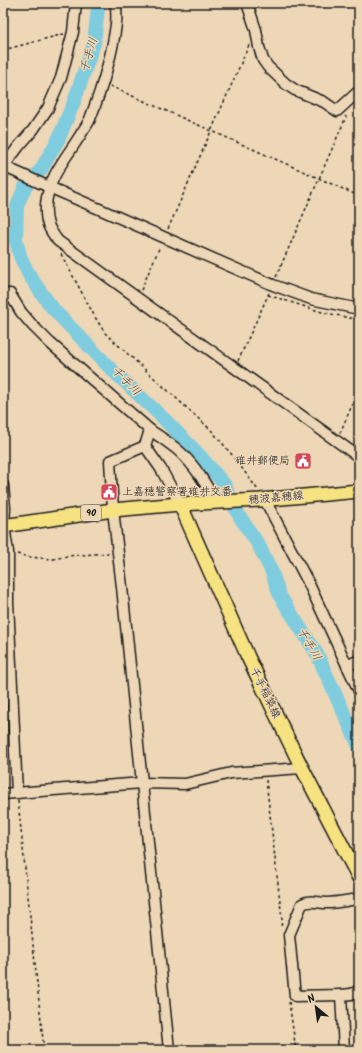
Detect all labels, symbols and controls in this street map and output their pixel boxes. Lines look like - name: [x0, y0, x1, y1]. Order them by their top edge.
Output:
- water label: 千手川: [75, 35, 103, 75]
- water label: 千手川: [107, 362, 145, 400]
- public building icon: 碓井郵便局: [293, 451, 313, 471]
- place label: 碓井郵便局: [235, 452, 290, 470]
- public building icon: 上嘉穂警察署碓井交番: [99, 482, 119, 502]
- place label: 上嘉穂警察署碓井交番: [122, 483, 232, 501]
- street label: 穂波嘉穂線: [248, 487, 304, 509]
- road number: 90: [81, 505, 101, 521]
- water label: 千手川: [292, 624, 326, 664]
- street label: 千手稲築線: [245, 664, 285, 722]
- north arrow: [296, 987, 336, 1027]
- text: N: [304, 990, 319, 1009]

